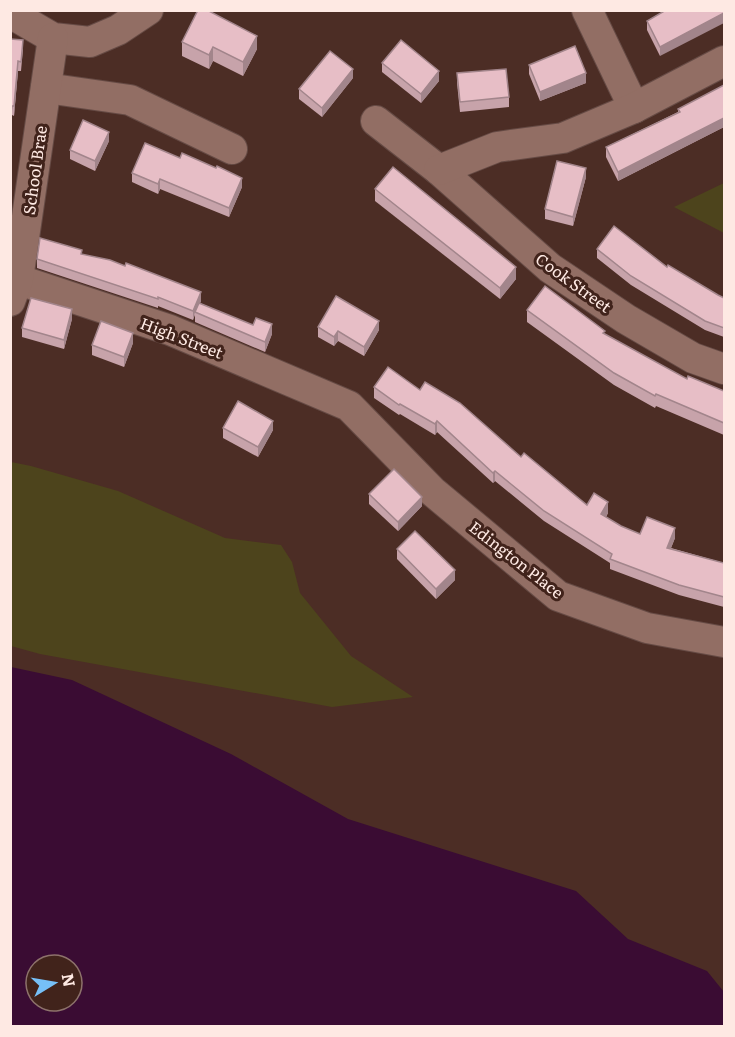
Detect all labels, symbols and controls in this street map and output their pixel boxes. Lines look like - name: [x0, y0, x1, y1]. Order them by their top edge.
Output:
- street label: School Brae: [16, 124, 52, 216]
- street label: Cook Street: [531, 246, 617, 318]
- street label: High Street: [137, 310, 227, 364]
- street label: Edington Place: [465, 514, 569, 604]
- north arrow: [24, 953, 84, 1013]
- text: N: [57, 971, 83, 989]

